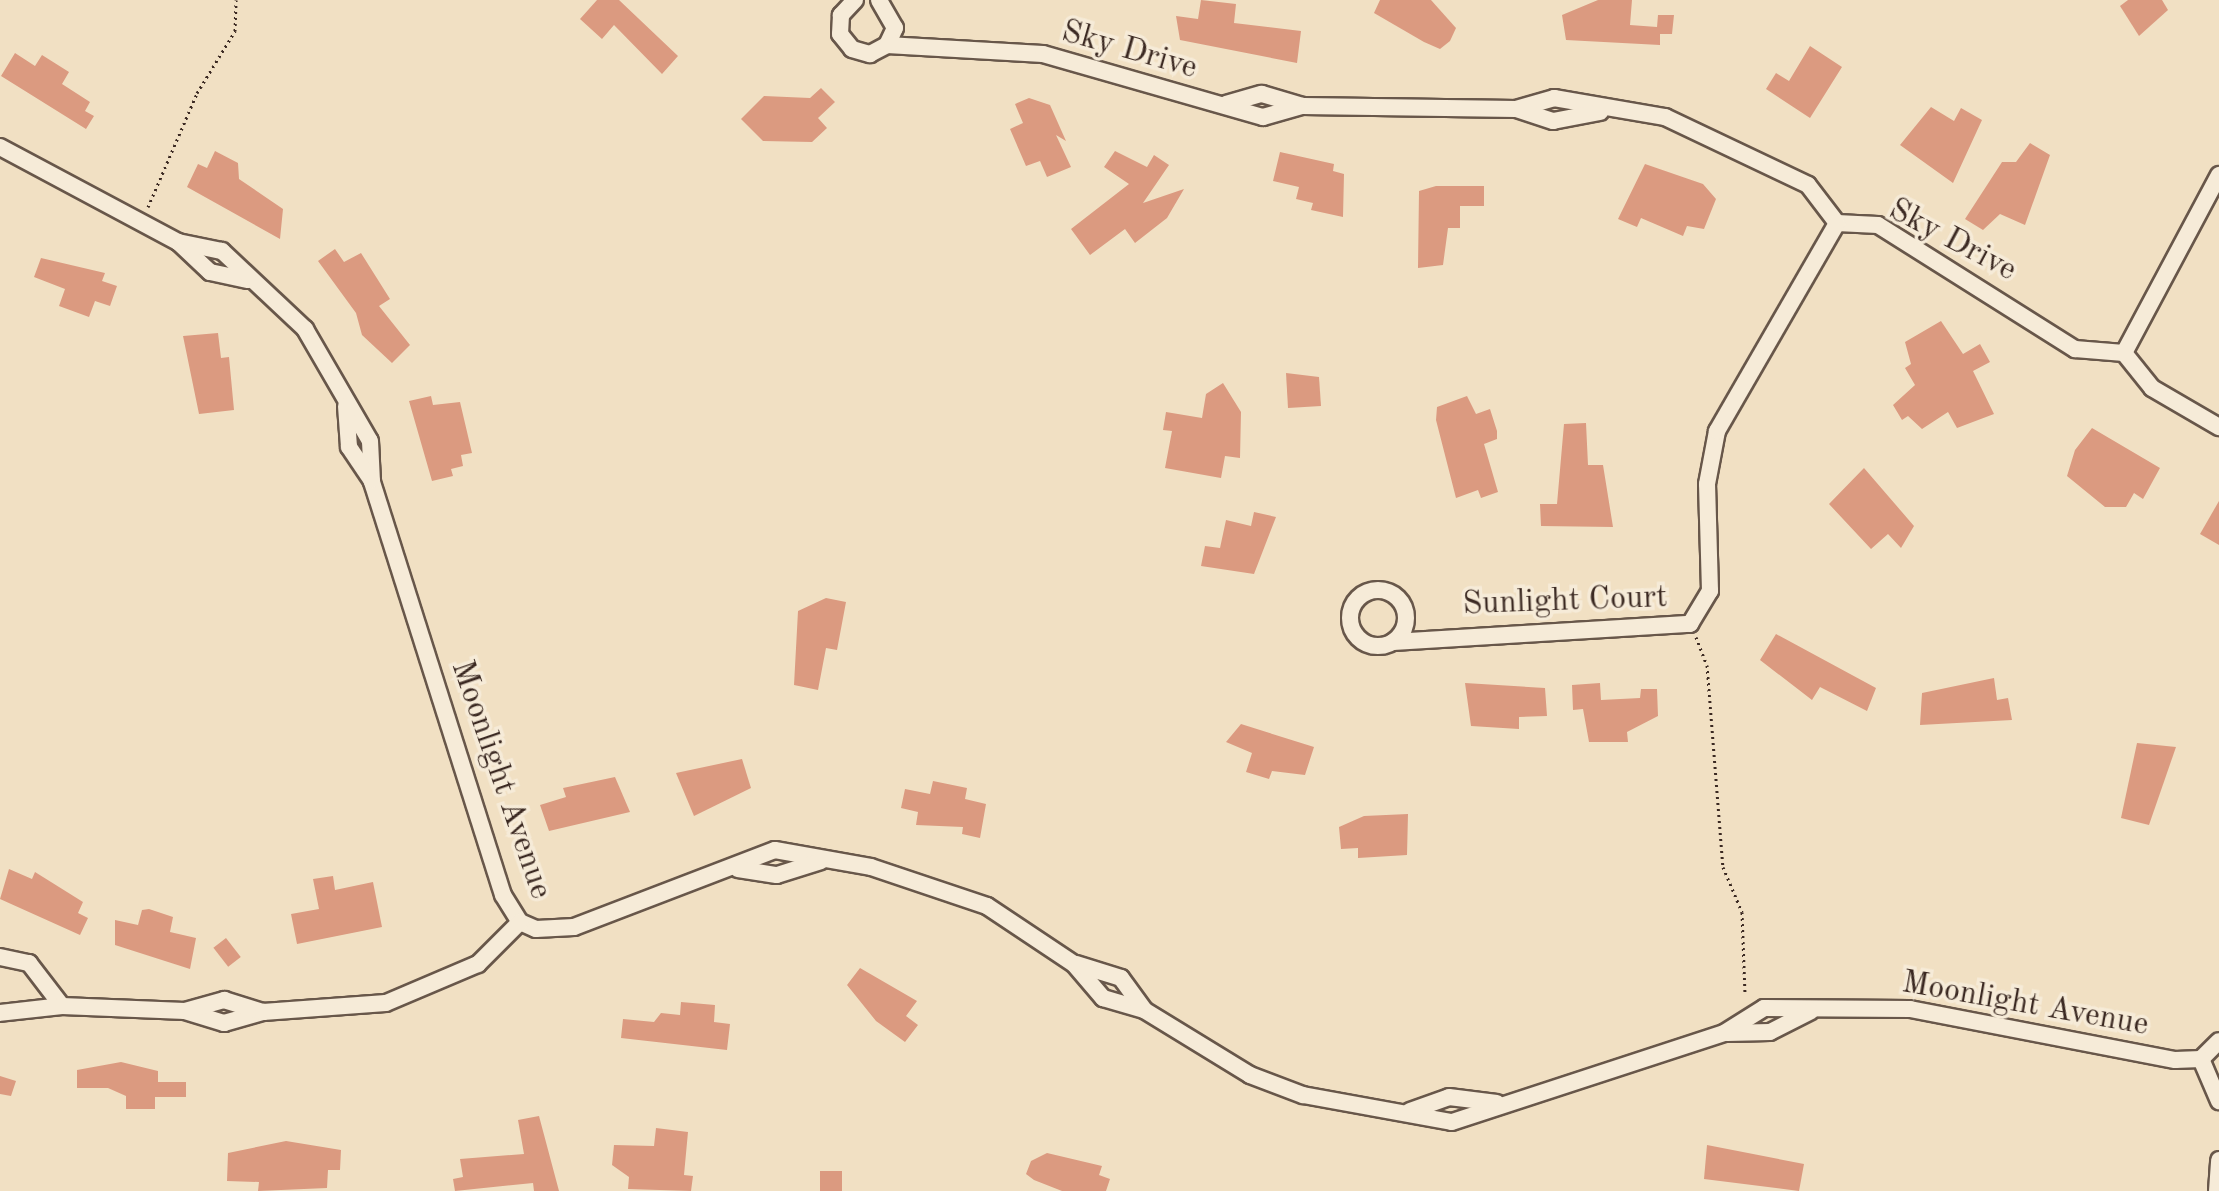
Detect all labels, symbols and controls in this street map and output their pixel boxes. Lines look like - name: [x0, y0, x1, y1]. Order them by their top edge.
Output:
- street label: Sky Drive: [1057, 13, 1201, 89]
- street label: Sky Drive: [1882, 191, 2022, 291]
- street label: Sunlight Court: [1462, 579, 1668, 625]
- street label: Moonlight Avenue: [441, 656, 559, 904]
- street label: Moonlight Avenue: [1899, 964, 2151, 1046]

